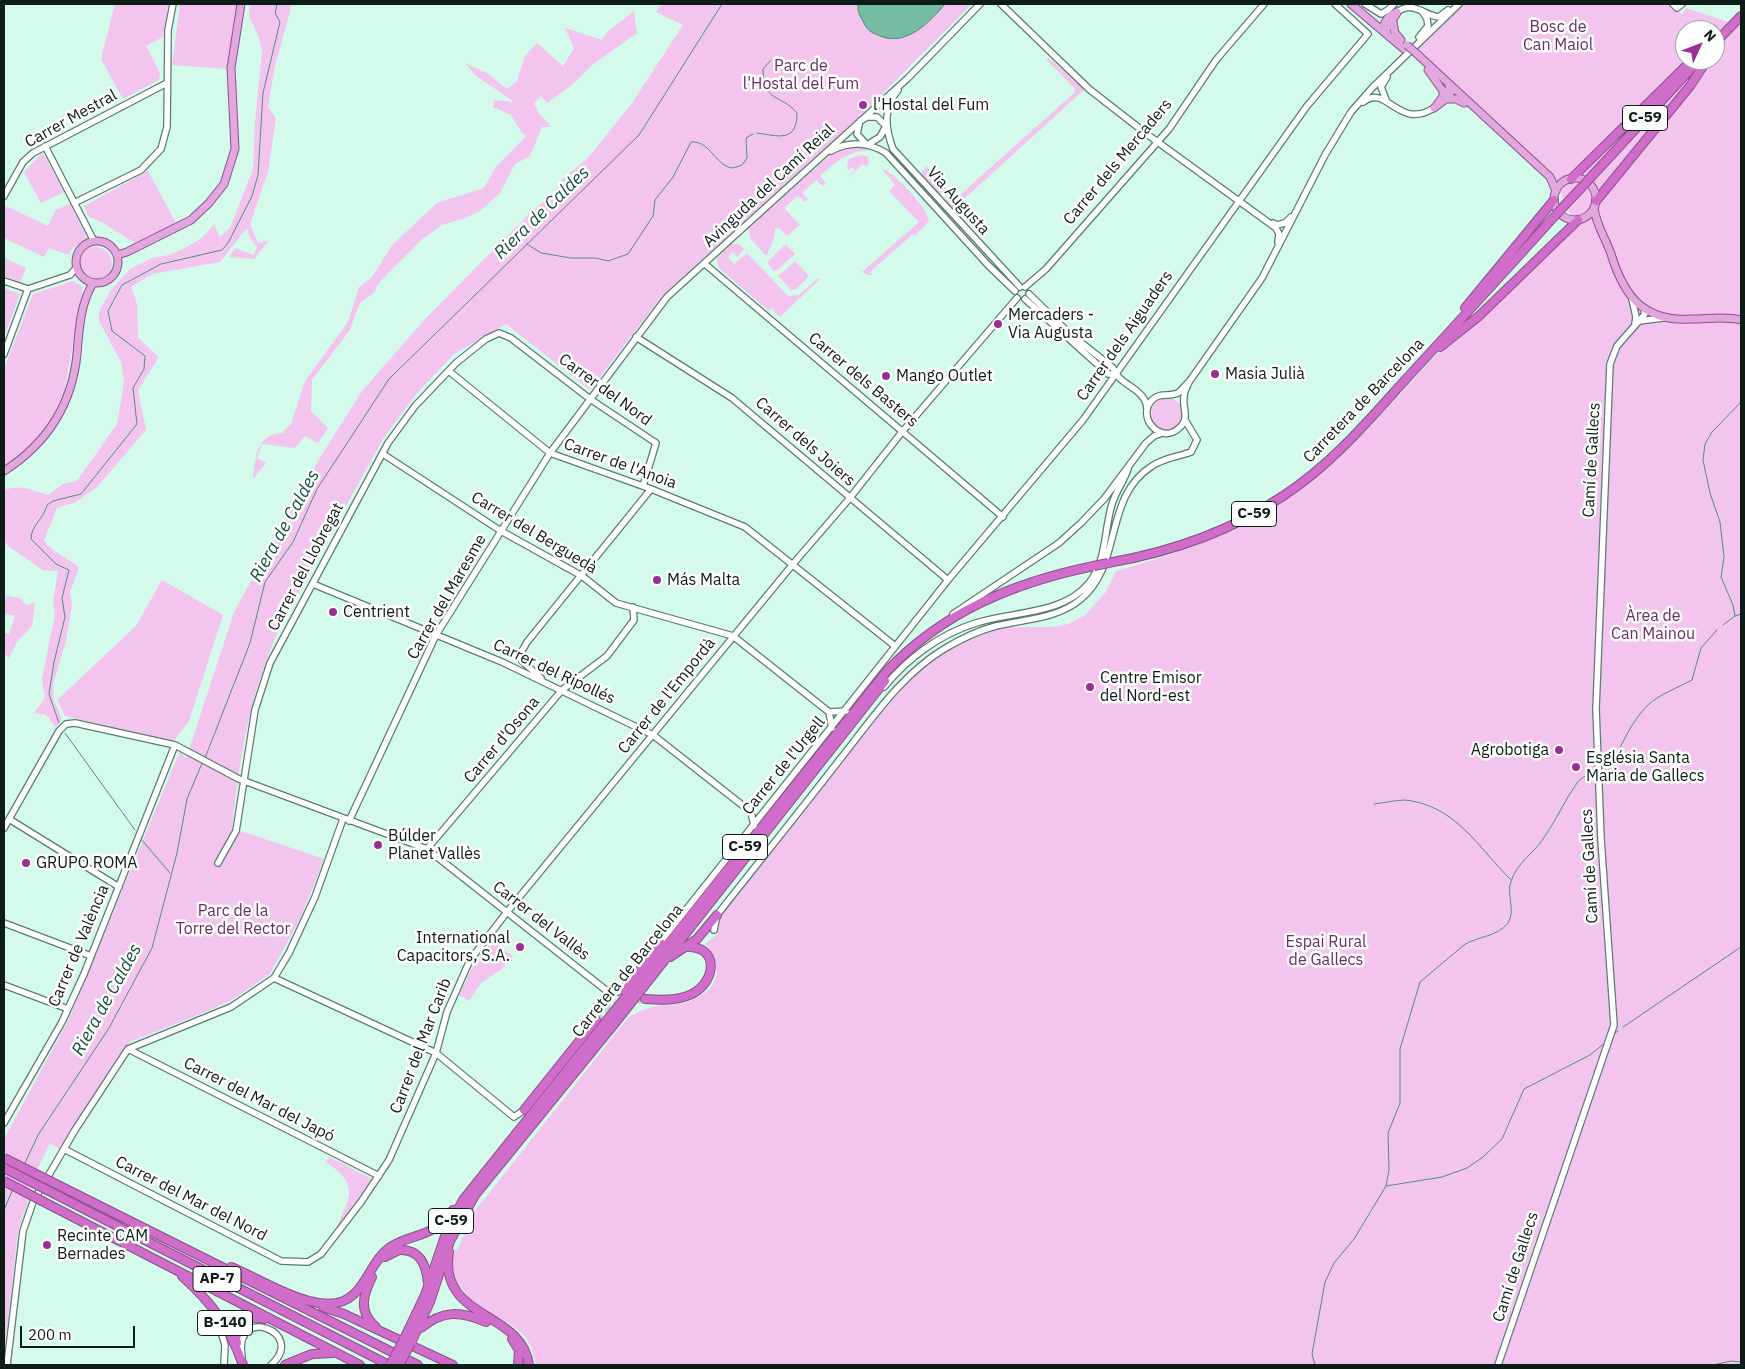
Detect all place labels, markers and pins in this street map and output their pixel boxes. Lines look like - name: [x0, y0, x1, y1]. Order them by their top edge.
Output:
- place label: l'Hostal del Fum: [873, 95, 989, 115]
- marker: l'Hostal del Fum: [857, 99, 869, 111]
- place label: Mercaders - Via Augusta: [1008, 305, 1094, 343]
- marker: Mercaders - Via Augusta: [992, 318, 1004, 330]
- place label: Masia Julià: [1225, 364, 1305, 384]
- place label: Mango Outlet: [896, 366, 992, 386]
- marker: Masia Julià: [1209, 368, 1221, 380]
- marker: Mango Outlet: [880, 370, 892, 382]
- place label: Más Malta: [667, 570, 740, 590]
- marker: Más Malta: [651, 574, 663, 586]
- place label: Centrient: [343, 602, 410, 622]
- marker: Centrient: [327, 606, 339, 618]
- place label: Centre Emisor del Nord-est: [1100, 668, 1202, 706]
- marker: Centre Emisor del Nord-est: [1084, 681, 1096, 693]
- place label: Agrobotiga: [1471, 740, 1549, 760]
- marker: Agrobotiga: [1553, 744, 1565, 756]
- place label: Església Santa Maria de Gallecs: [1586, 748, 1704, 786]
- marker: Església Santa Maria de Gallecs: [1570, 761, 1582, 773]
- place label: Búlder Planet Vallès: [388, 826, 481, 864]
- marker: Búlder Planet Vallès: [372, 839, 384, 851]
- place label: GRUPO ROMA: [36, 853, 137, 873]
- marker: GRUPO ROMA: [20, 857, 32, 869]
- place label: International Capacitors, S.A.: [397, 928, 510, 966]
- marker: International Capacitors, S.A.: [514, 941, 526, 953]
- place label: Recinte CAM Bernades: [57, 1226, 148, 1264]
- marker: Recinte CAM Bernades: [41, 1239, 53, 1251]

